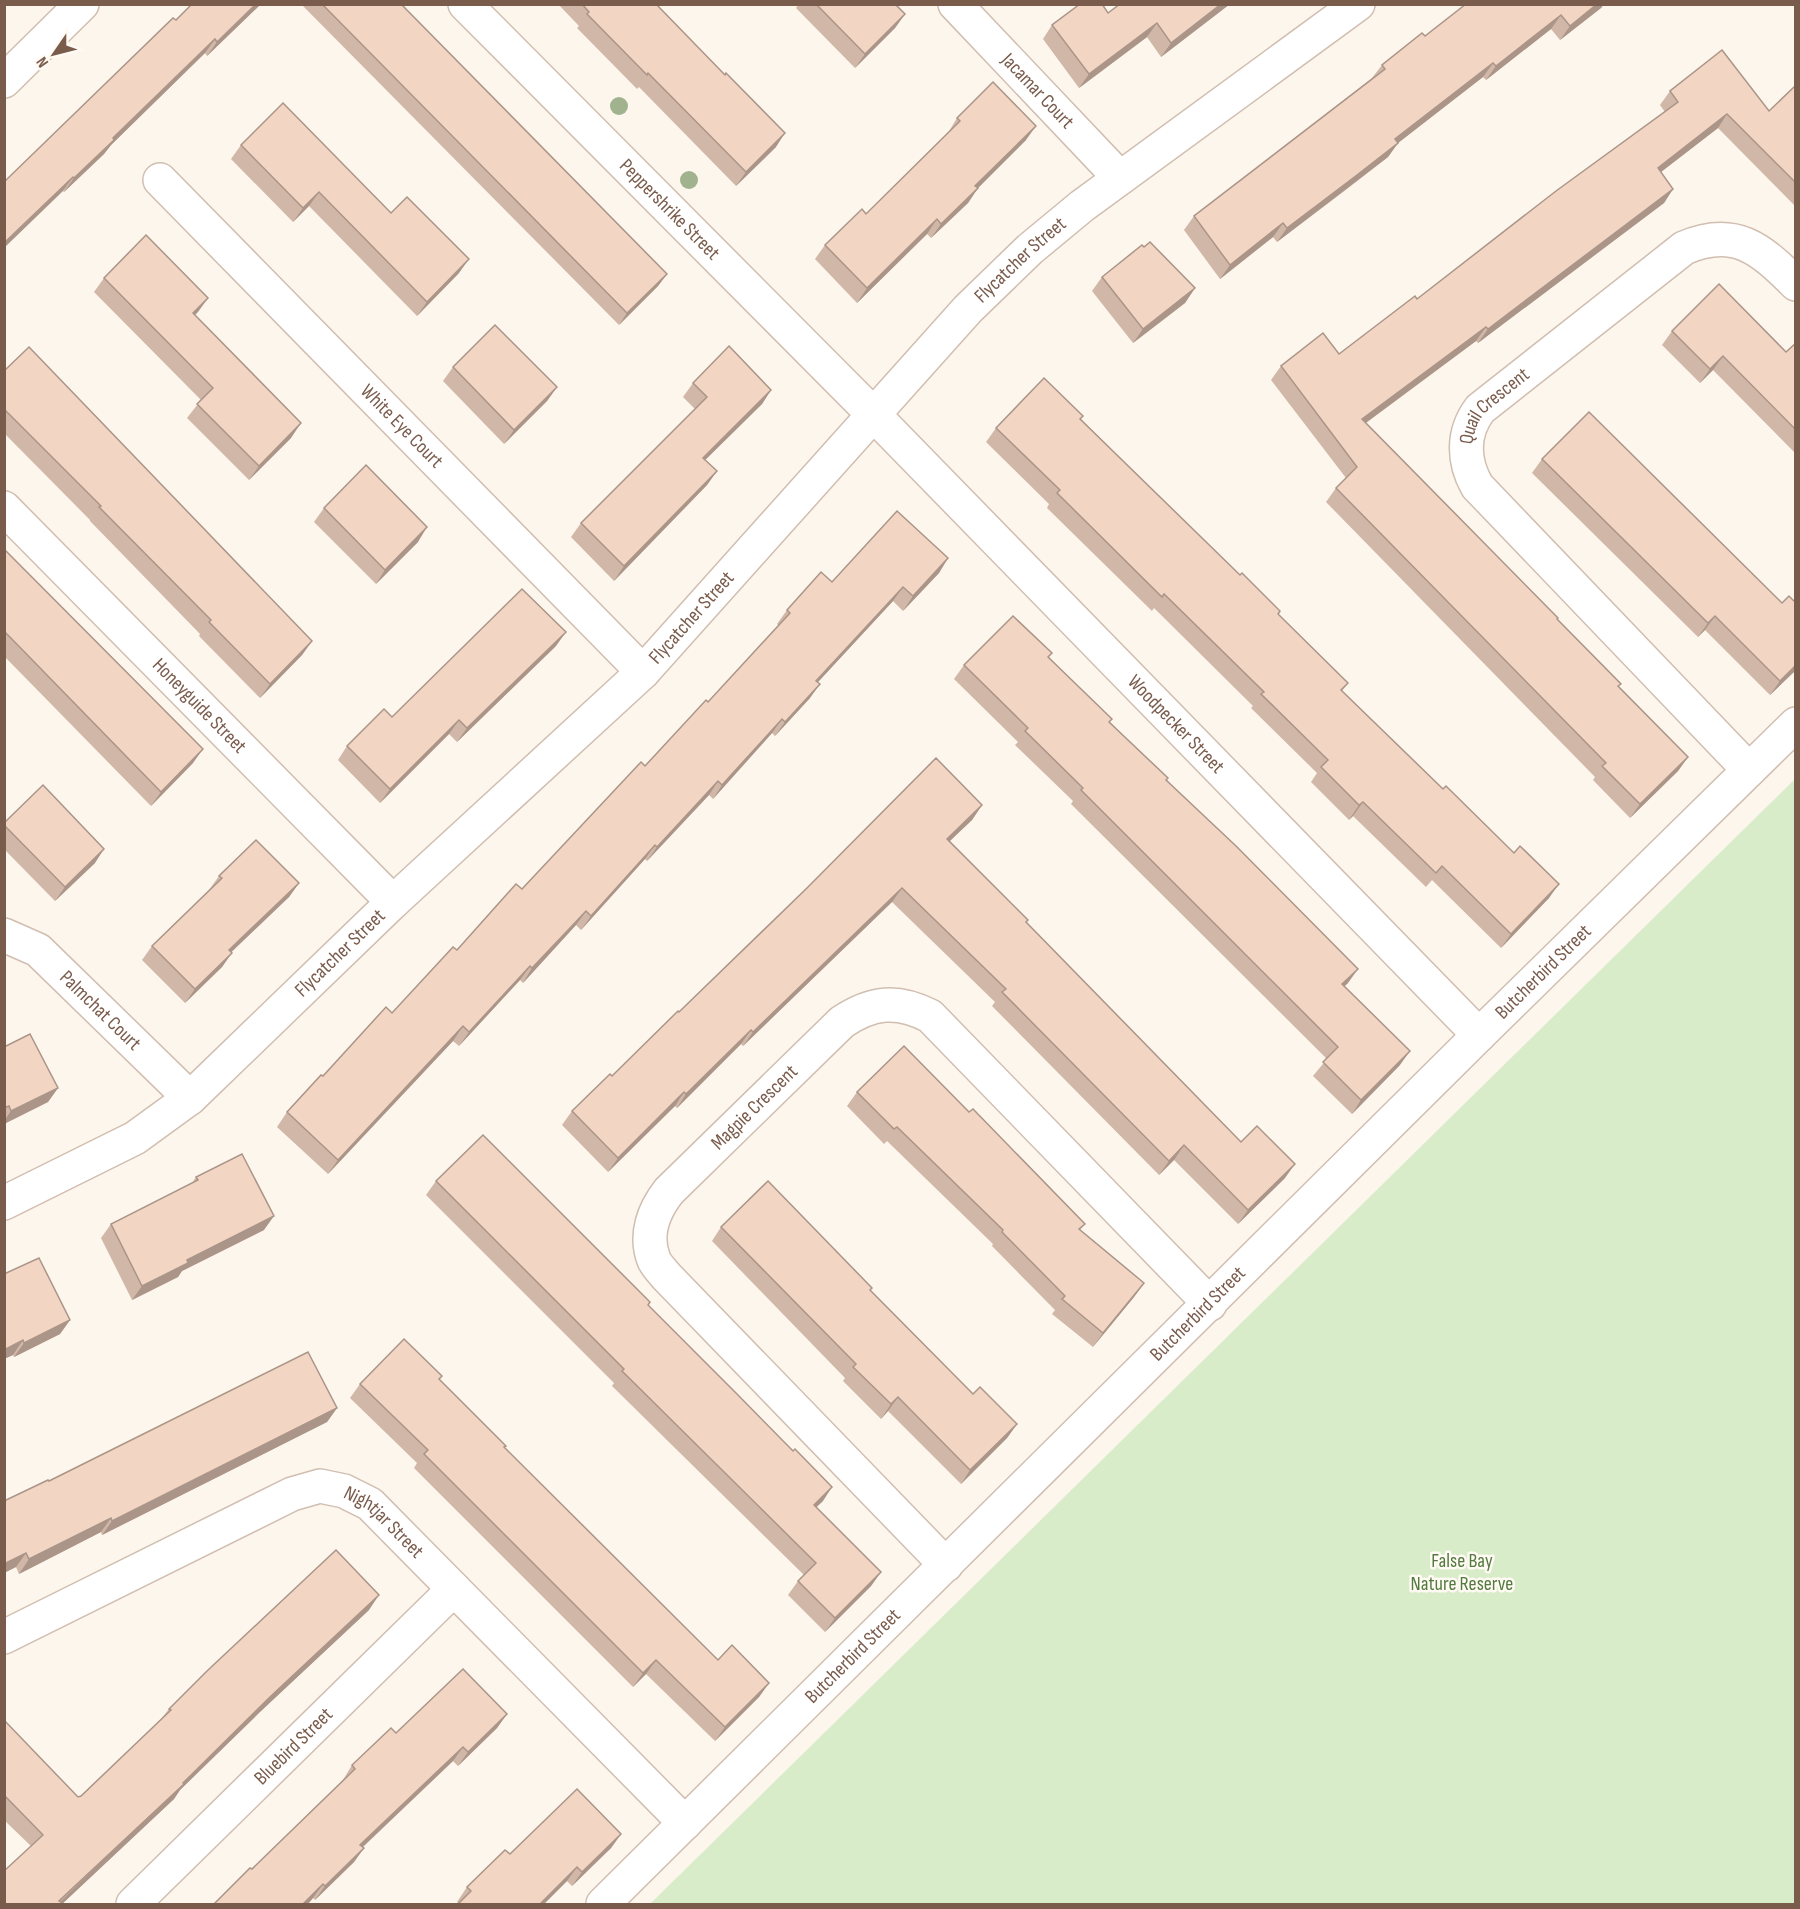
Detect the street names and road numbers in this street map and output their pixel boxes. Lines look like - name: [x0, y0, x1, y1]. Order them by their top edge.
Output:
- street label: Jacamar Court: [995, 48, 1079, 134]
- street label: Peppershrike Street: [614, 154, 725, 265]
- street label: Flycatcher Street: [969, 212, 1071, 308]
- street label: Quail Crescent: [1455, 363, 1534, 446]
- street label: White Eye Court: [355, 379, 448, 473]
- street label: Flycatcher Street: [644, 566, 739, 669]
- street label: Honeyguide Street: [147, 653, 251, 758]
- street label: Woodpecker Street: [1122, 670, 1229, 779]
- street label: Flycatcher Street: [290, 904, 390, 1002]
- street label: Butcherbird Street: [1490, 920, 1596, 1024]
- street label: Palmchat Court: [54, 966, 146, 1056]
- street label: Magpie Crescent: [706, 1060, 803, 1155]
- street label: Butcherbird Street: [1145, 1261, 1251, 1366]
- street label: Nightjar Street: [340, 1481, 429, 1563]
- street label: Butcherbird Street: [800, 1604, 906, 1709]
- street label: Bluebird Street: [249, 1703, 338, 1790]

